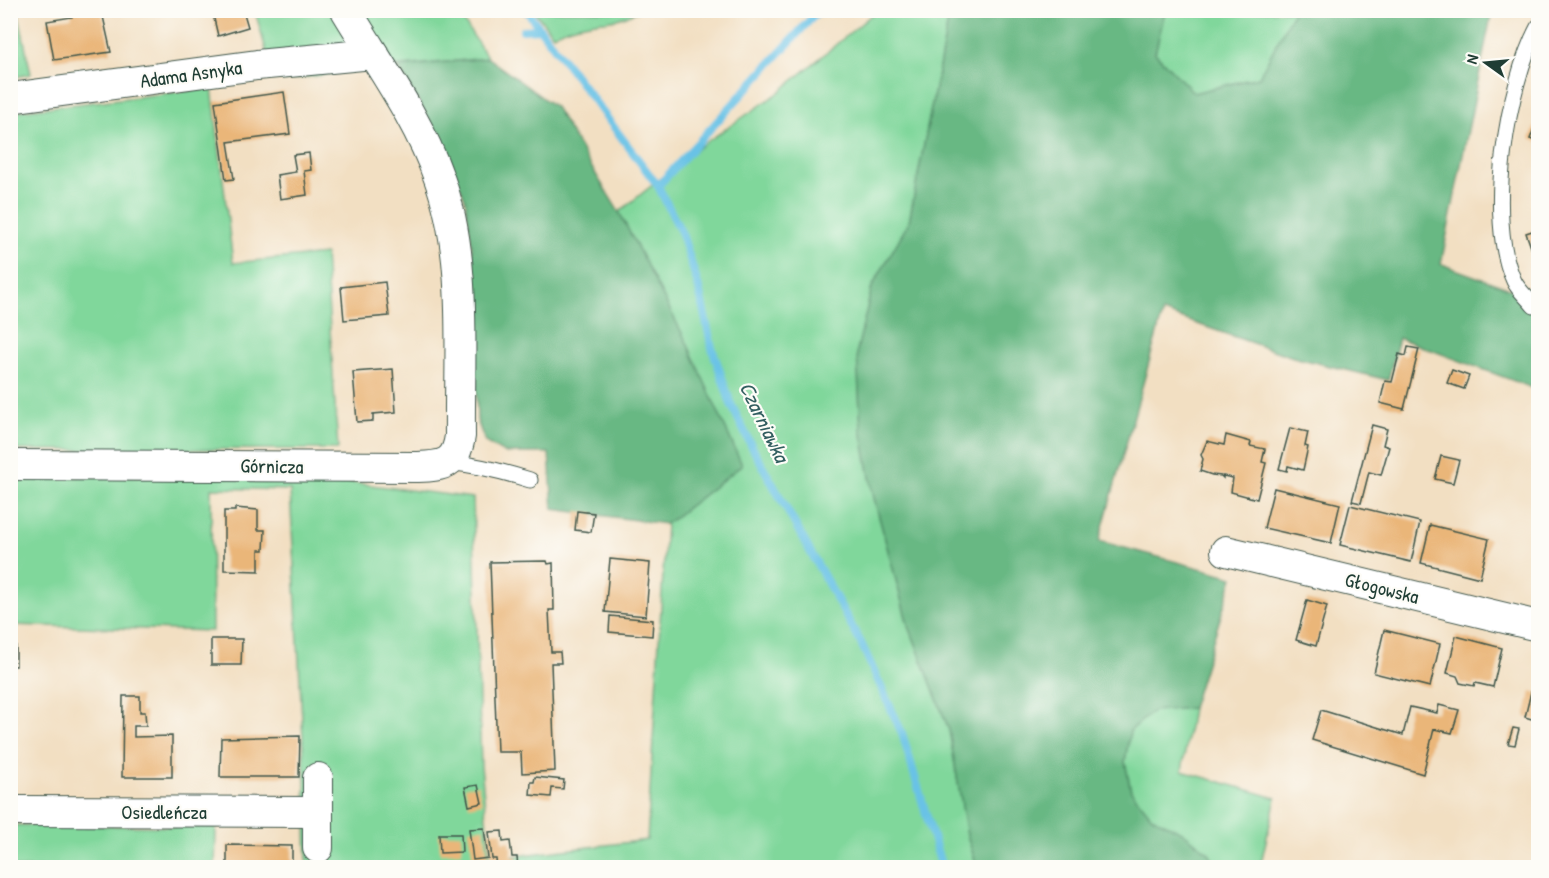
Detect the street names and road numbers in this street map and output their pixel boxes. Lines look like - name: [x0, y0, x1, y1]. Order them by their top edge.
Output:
- street label: Adama Asnyka: [138, 53, 244, 94]
- street label: Górnicza: [240, 451, 304, 480]
- street label: Głogowska: [1342, 565, 1422, 610]
- street label: Osiedleńcza: [121, 798, 207, 825]

